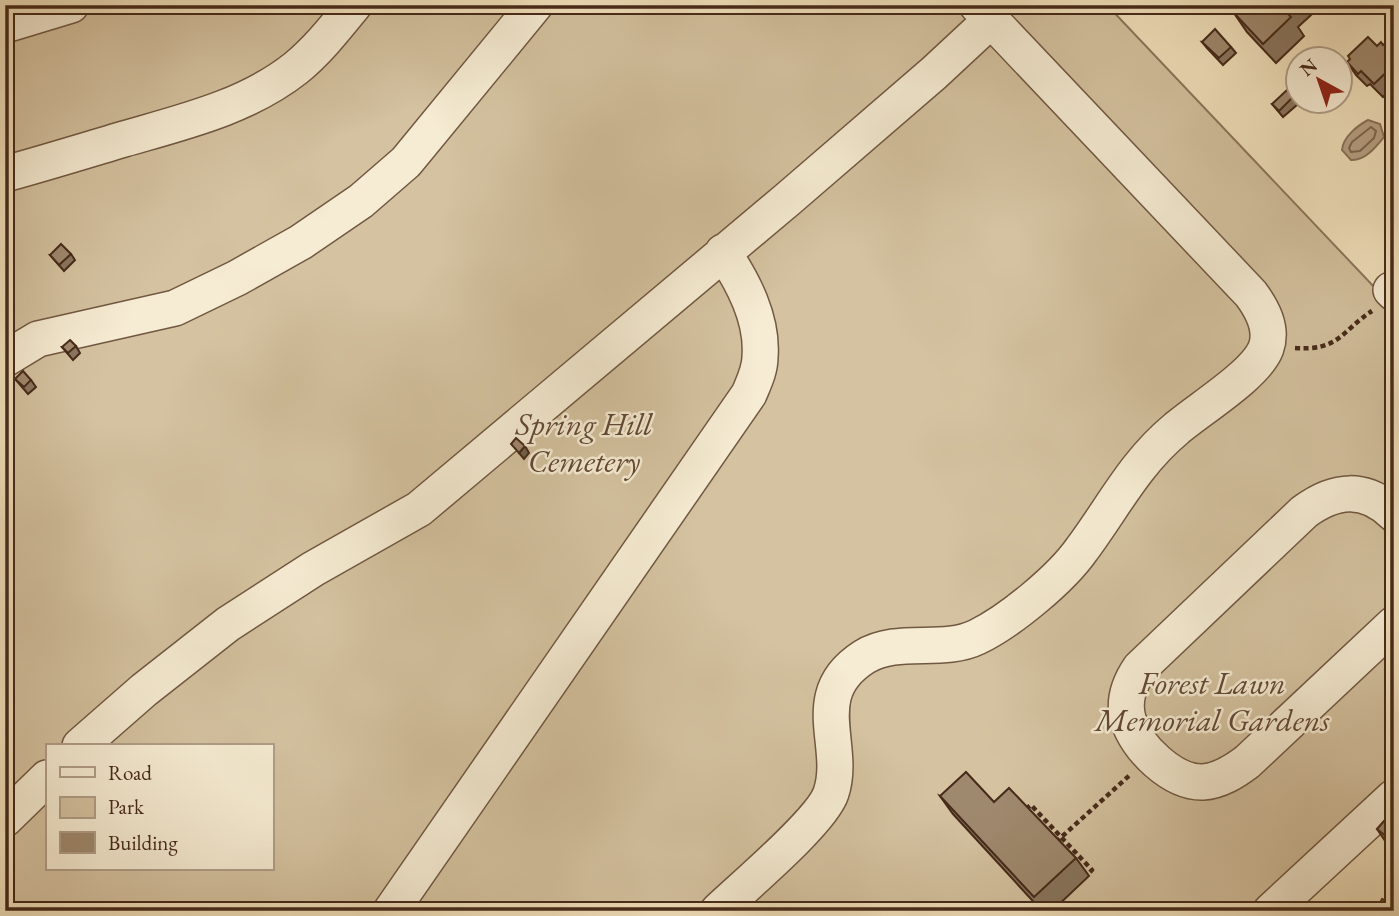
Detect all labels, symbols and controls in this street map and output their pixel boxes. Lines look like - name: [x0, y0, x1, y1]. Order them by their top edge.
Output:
- north arrow: [1284, 46, 1354, 116]
- text: N: [1294, 52, 1323, 82]
- park label: Spring Hill Cemetery: [514, 403, 653, 482]
- park label: Forest Lawn Memorial Gardens: [1093, 662, 1329, 741]
- legend: [46, 744, 273, 870]
- text: Road: [108, 759, 152, 786]
- text: Park: [108, 793, 145, 820]
- text: Building: [108, 829, 178, 856]

